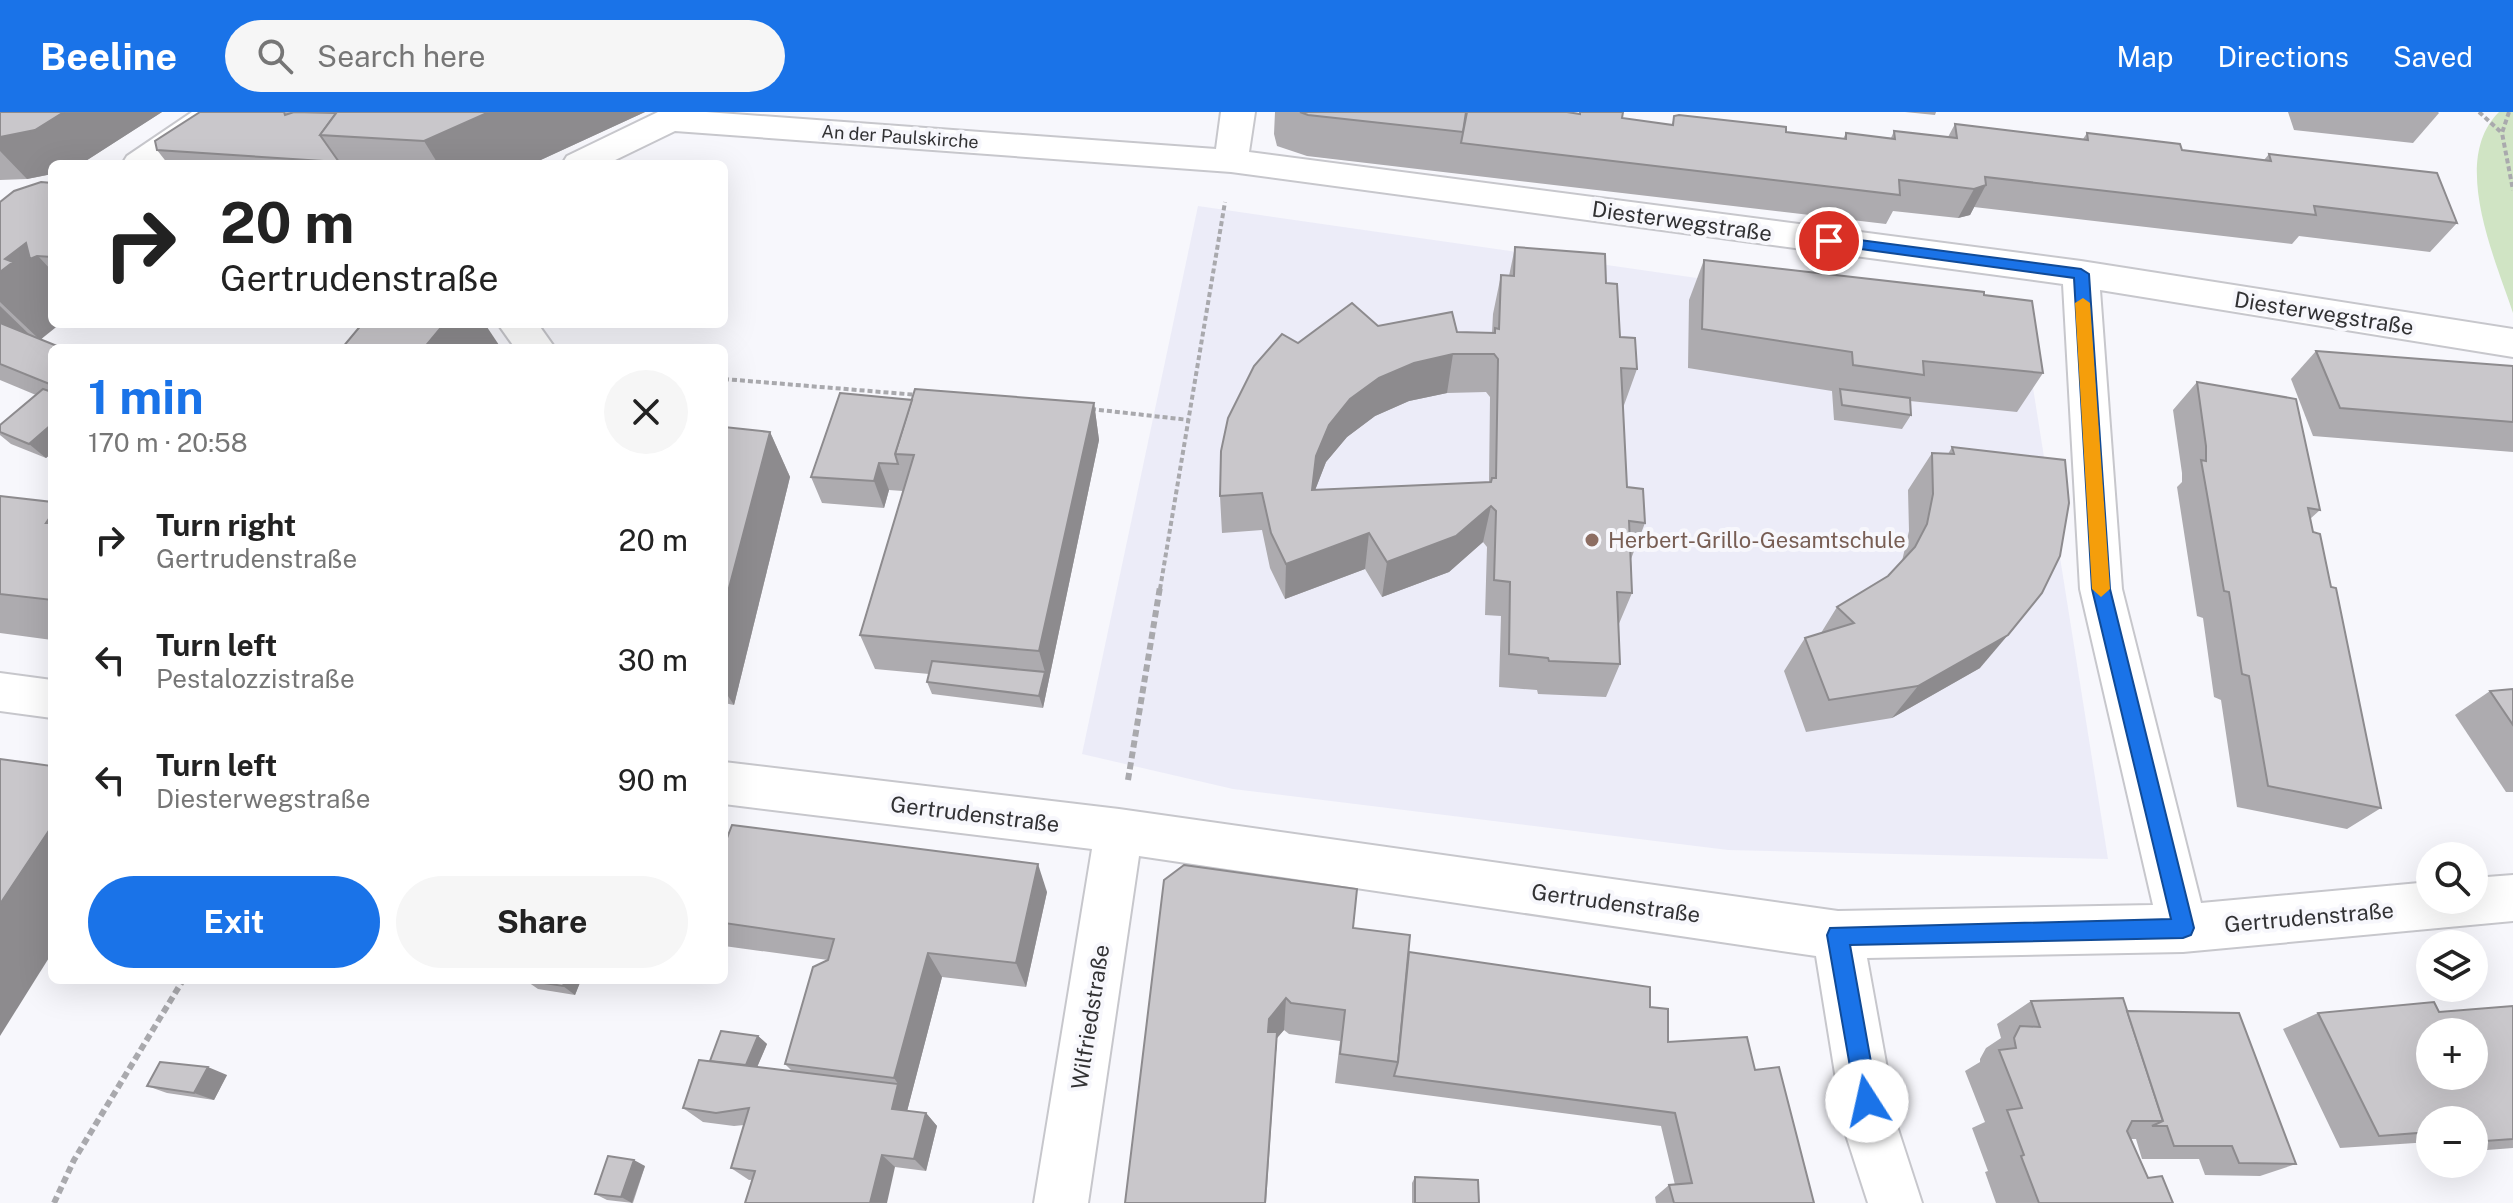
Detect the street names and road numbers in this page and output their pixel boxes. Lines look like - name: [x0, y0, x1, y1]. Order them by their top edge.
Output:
- street label: An der Paulskirche: [821, 121, 979, 152]
- street label: Diesterwegstraße: [1590, 195, 1774, 247]
- street label: Diesterwegstraße: [2232, 286, 2416, 340]
- street label: Gertrudenstraße: [889, 791, 1061, 837]
- street label: Gertrudenstraße: [1530, 878, 1702, 928]
- street label: Gertrudenstraße: [2223, 897, 2395, 937]
- street label: Wilfriedstraße: [1066, 943, 1114, 1091]

